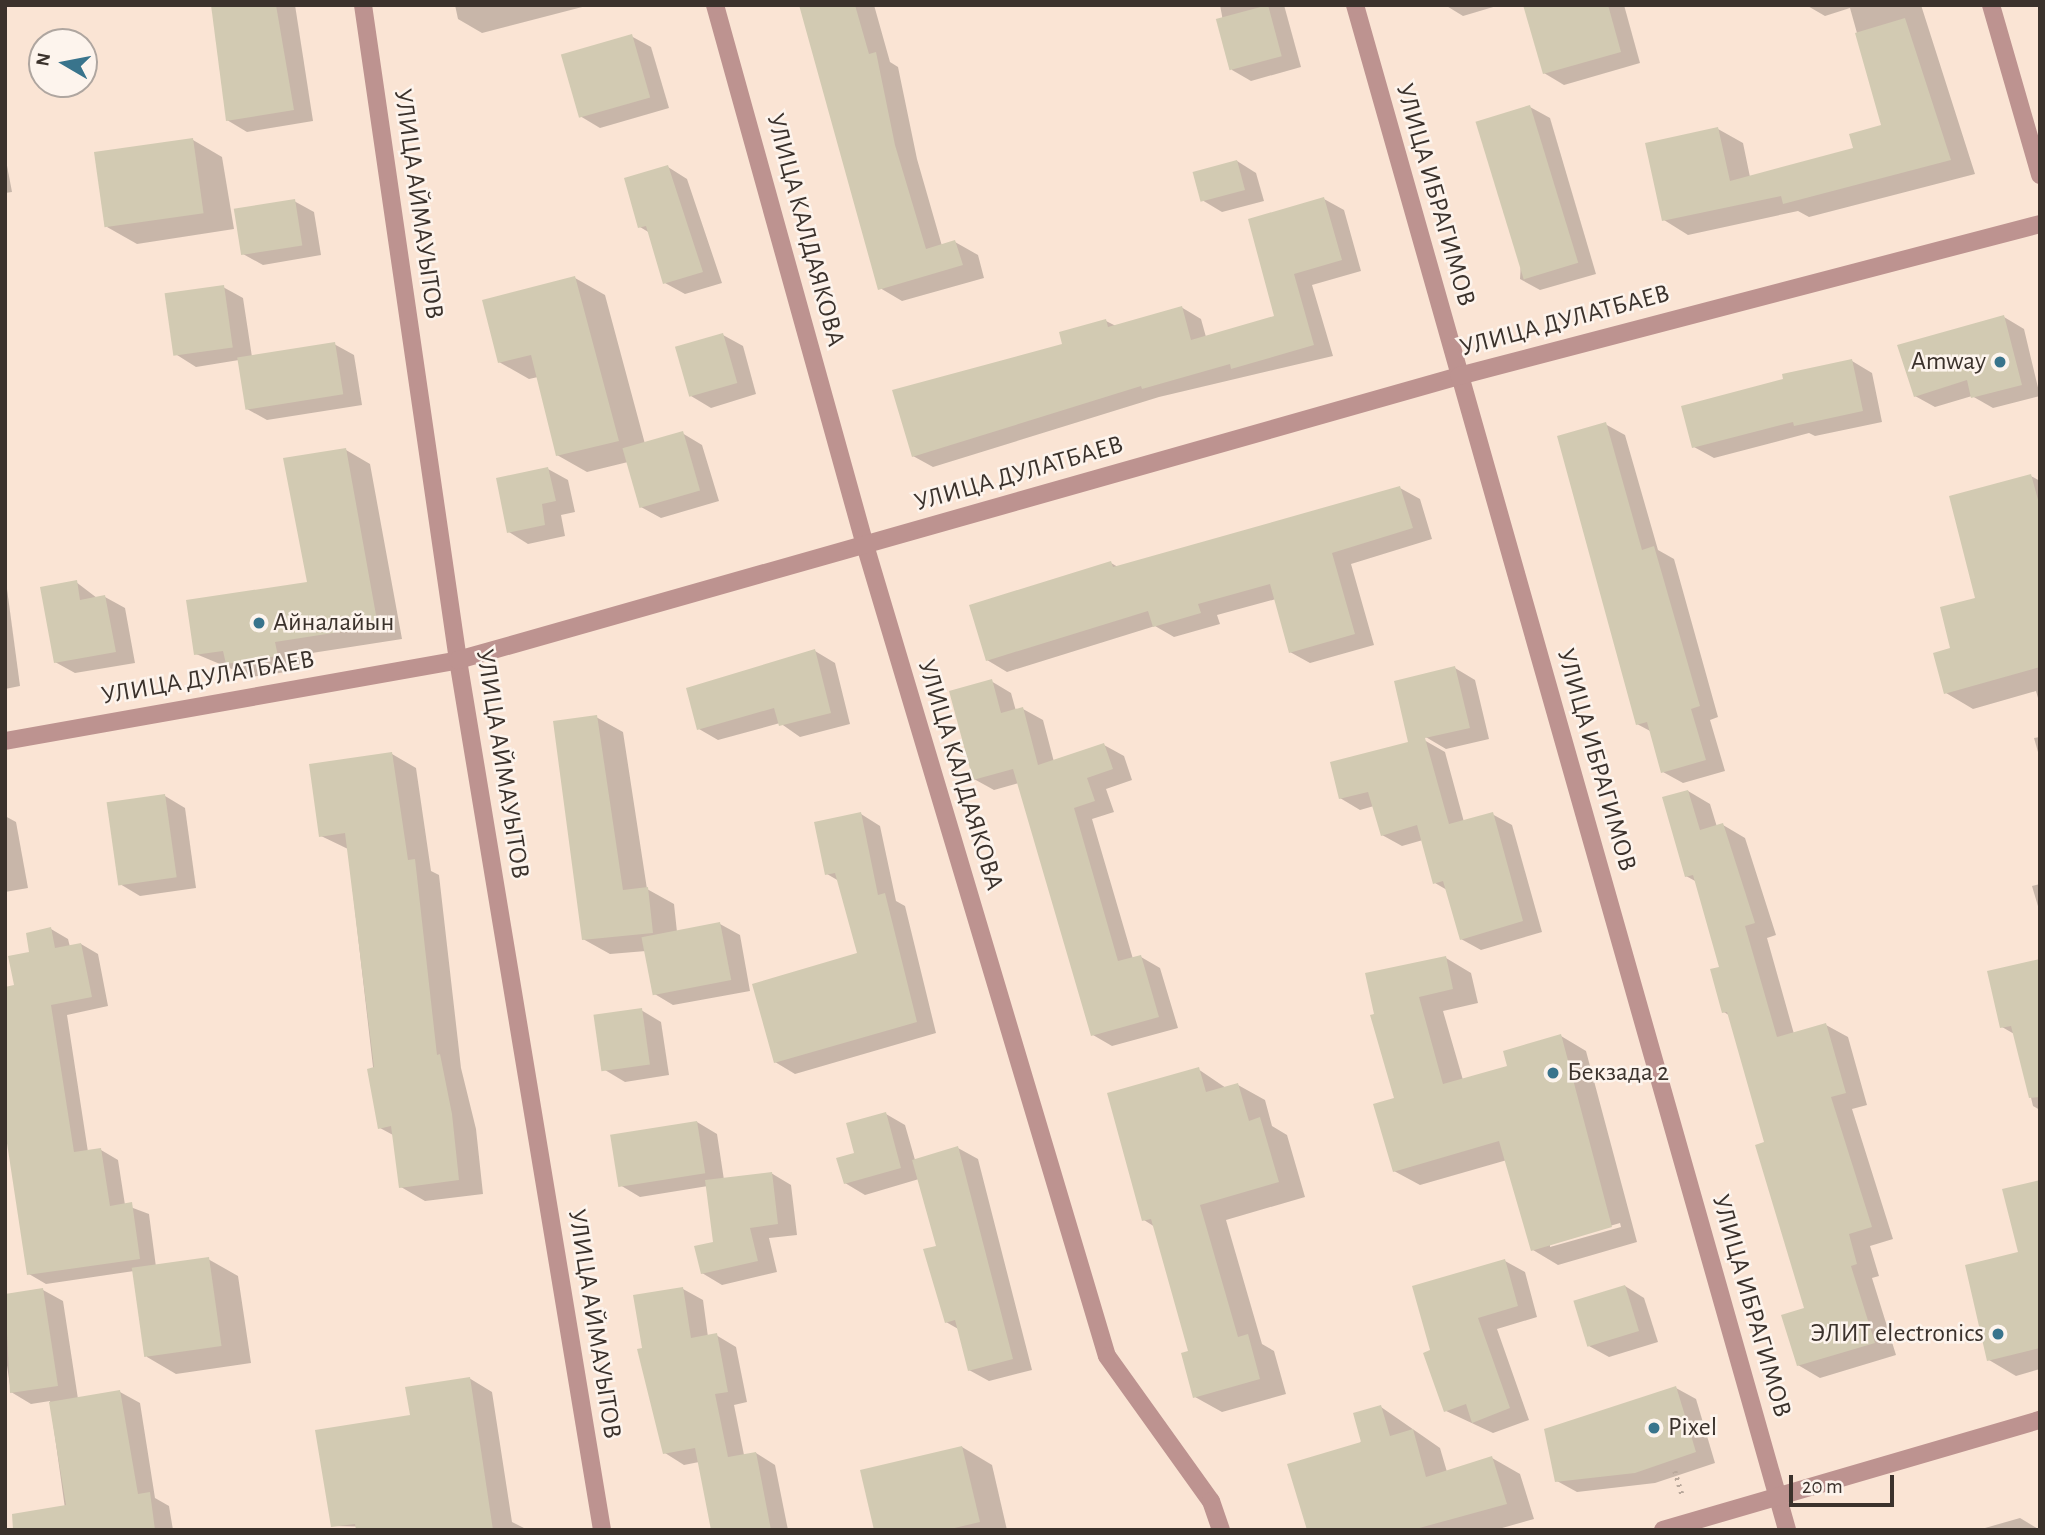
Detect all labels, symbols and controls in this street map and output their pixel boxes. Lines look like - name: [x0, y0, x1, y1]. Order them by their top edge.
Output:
- north arrow: [28, 28, 98, 98]
- text: N: [33, 51, 54, 68]
- street label: УЛИЦА ИБРАГИМОВ: [1388, 80, 1482, 310]
- street label: УЛИЦА АЙМАУЫТОВ: [386, 87, 450, 321]
- street label: УЛИЦА КАЛДАЯКОВА: [759, 110, 851, 350]
- street label: УЛИЦА ДУЛАТБАЕВ: [1457, 278, 1673, 364]
- place label: Amway: [1911, 346, 1986, 378]
- marker: Amway: [1992, 354, 2008, 370]
- street label: УЛИЦА ДУЛАТБАЕВ: [911, 429, 1127, 519]
- place label: Айналайын: [273, 607, 394, 639]
- marker: Айналайын: [251, 615, 267, 631]
- street label: УЛИЦА ДУЛАТБАЕВ: [99, 644, 317, 712]
- street label: УЛИЦА ИБРАГИМОВ: [1549, 645, 1643, 875]
- street label: УЛИЦА АЙМАУЫТОВ: [468, 647, 536, 881]
- street label: УЛИЦА КАЛДАЯКОВА: [910, 656, 1010, 894]
- place label: Бекзада 2: [1567, 1057, 1669, 1089]
- marker: Бекзада 2: [1545, 1065, 1561, 1081]
- street label: УЛИЦА ИБРАГИМОВ: [1704, 1191, 1798, 1421]
- street label: УЛИЦА АЙМАУЫТОВ: [560, 1207, 628, 1441]
- place label: ЭЛИТ electronics: [1810, 1318, 1984, 1350]
- marker: ЭЛИТ electronics: [1990, 1326, 2006, 1342]
- place label: Pixel: [1668, 1412, 1717, 1444]
- marker: Pixel: [1646, 1420, 1662, 1436]
- scale bar: [1793, 1462, 1898, 1506]
- text: 20 m: [1802, 1476, 1843, 1497]

